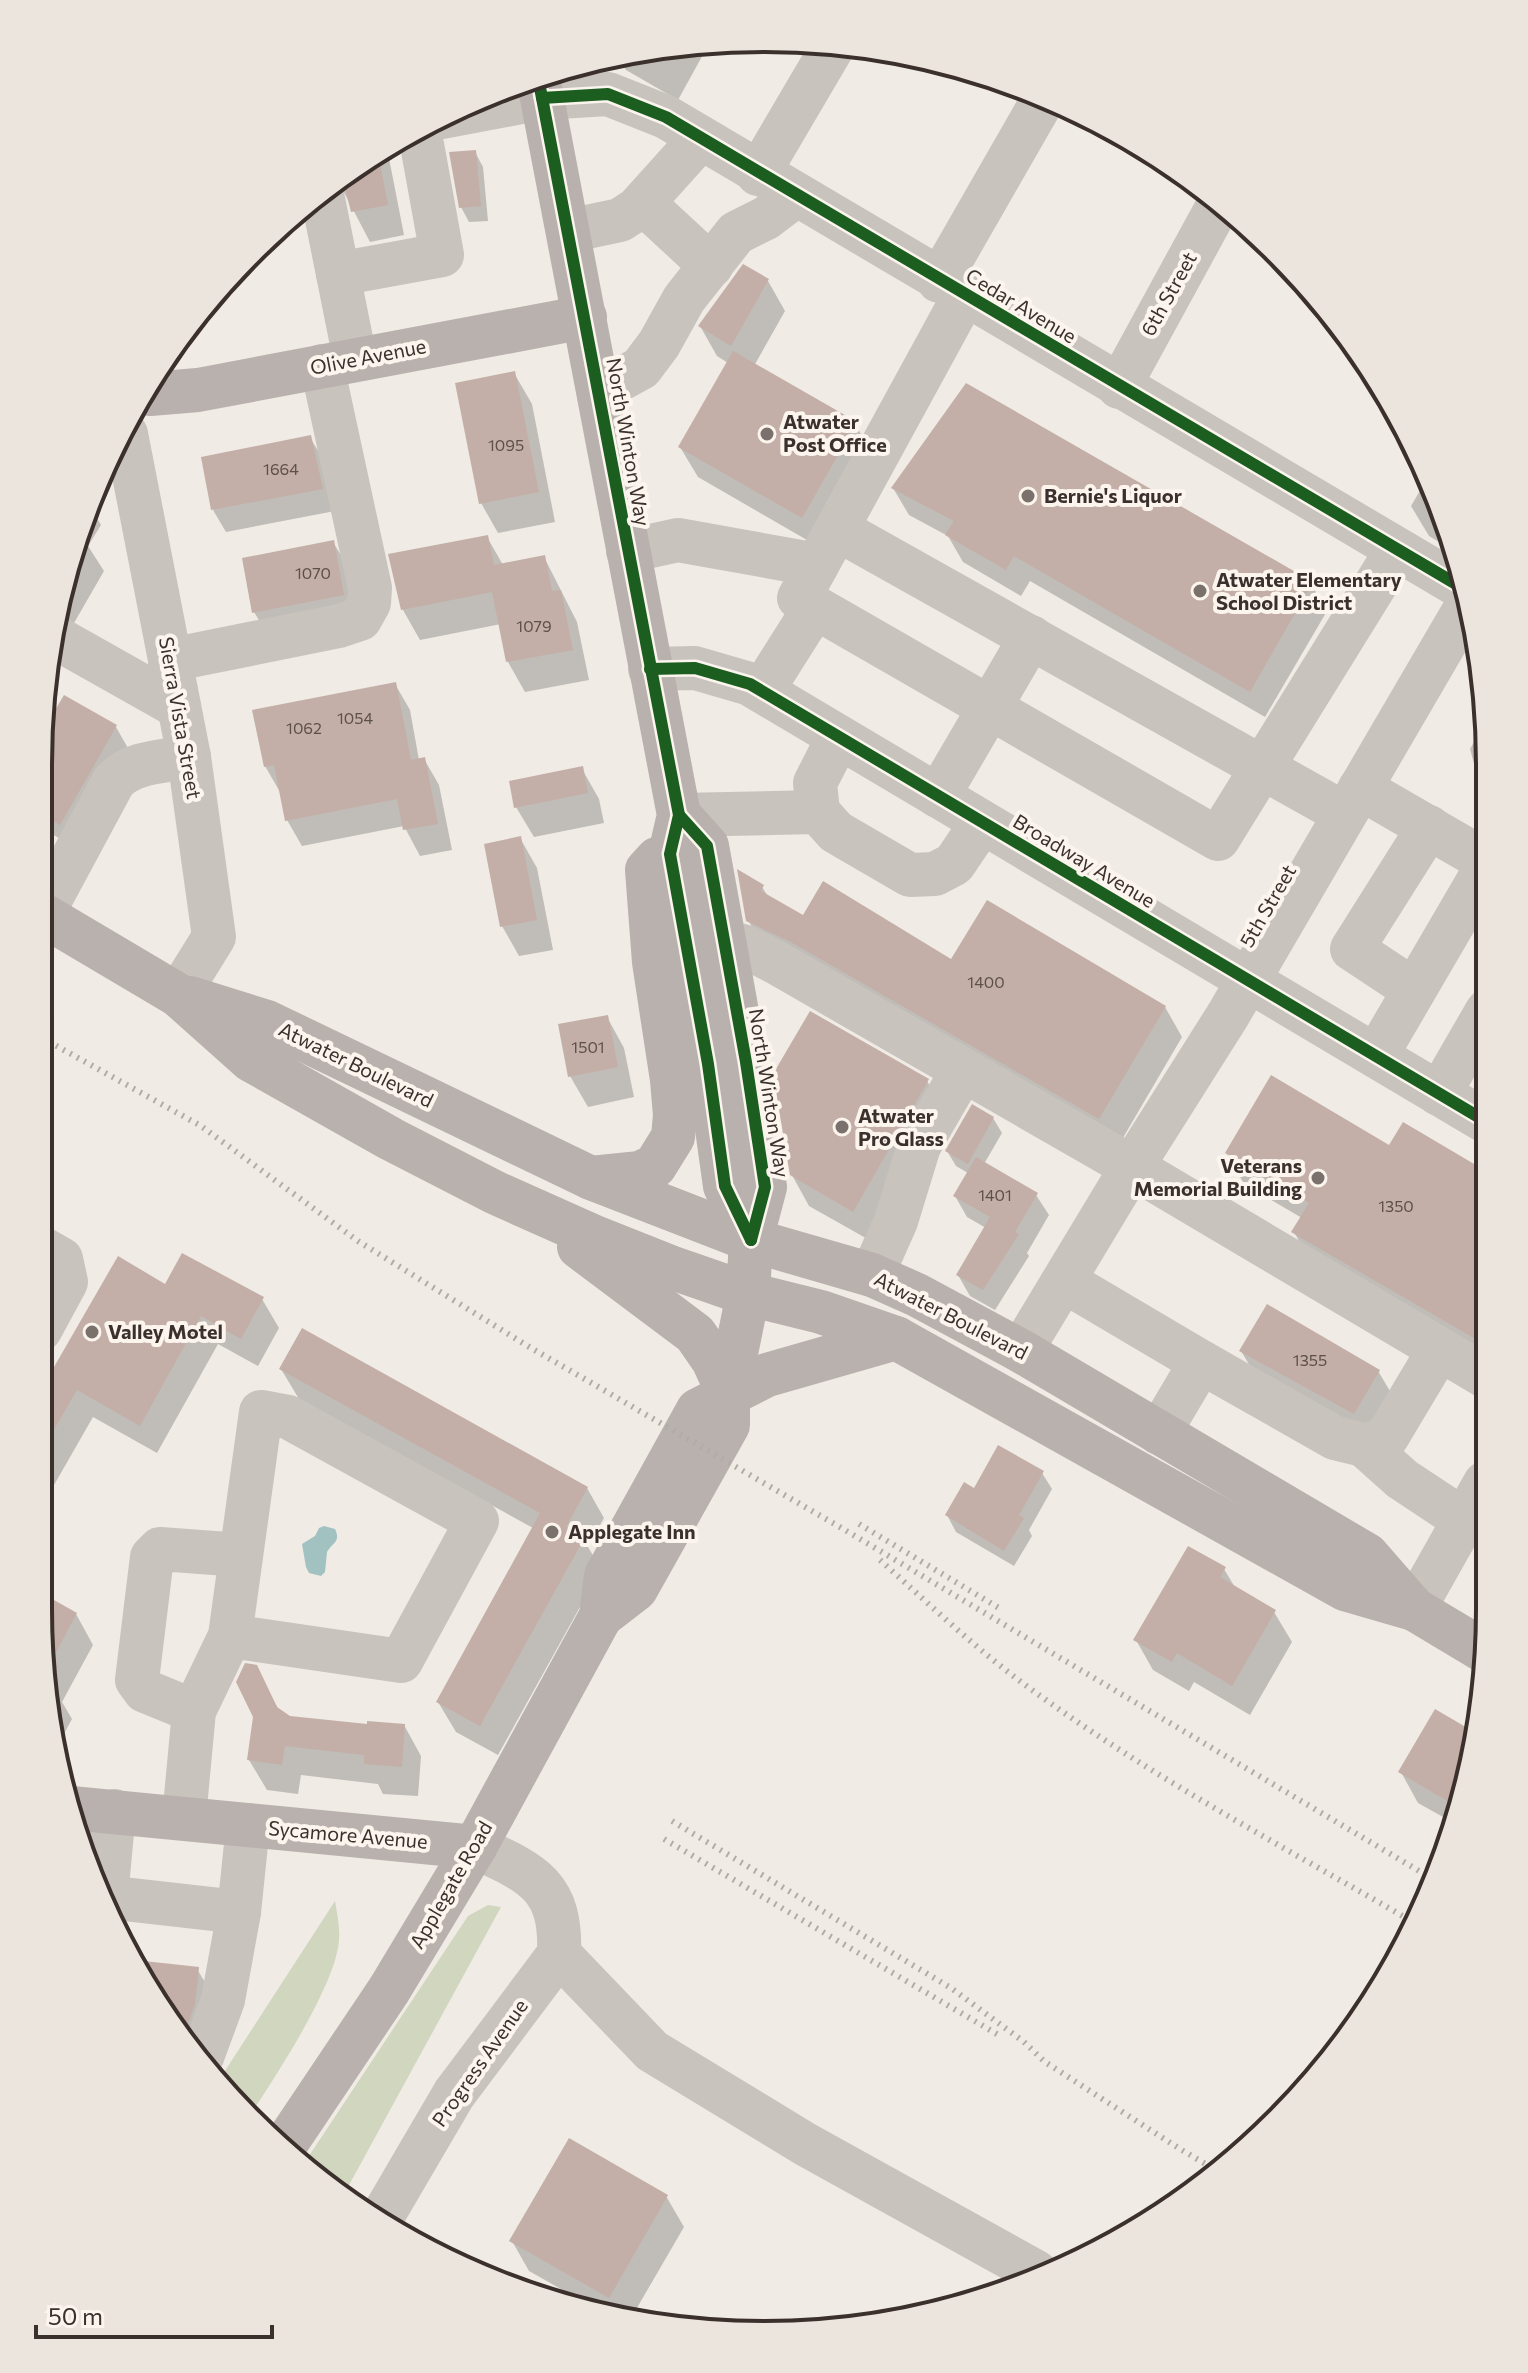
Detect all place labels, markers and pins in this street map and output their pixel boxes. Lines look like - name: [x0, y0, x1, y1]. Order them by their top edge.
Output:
- place label: Atwater Post Office: [783, 409, 887, 456]
- marker: Atwater Post Office: [758, 425, 776, 443]
- place label: Bernie's Liquor: [1044, 483, 1182, 507]
- marker: Bernie's Liquor: [1019, 487, 1037, 505]
- place label: Atwater Elementary School District: [1216, 567, 1402, 614]
- marker: Atwater Elementary School District: [1191, 582, 1209, 600]
- place label: Atwater Pro Glass: [858, 1103, 944, 1150]
- marker: Atwater Pro Glass: [833, 1118, 851, 1136]
- place label: Veterans Memorial Building: [1134, 1153, 1302, 1200]
- marker: Veterans Memorial Building: [1309, 1169, 1327, 1187]
- place label: Valley Motel: [108, 1319, 223, 1343]
- marker: Valley Motel: [83, 1323, 101, 1341]
- place label: Applegate Inn: [568, 1519, 696, 1543]
- marker: Applegate Inn: [543, 1523, 561, 1541]

